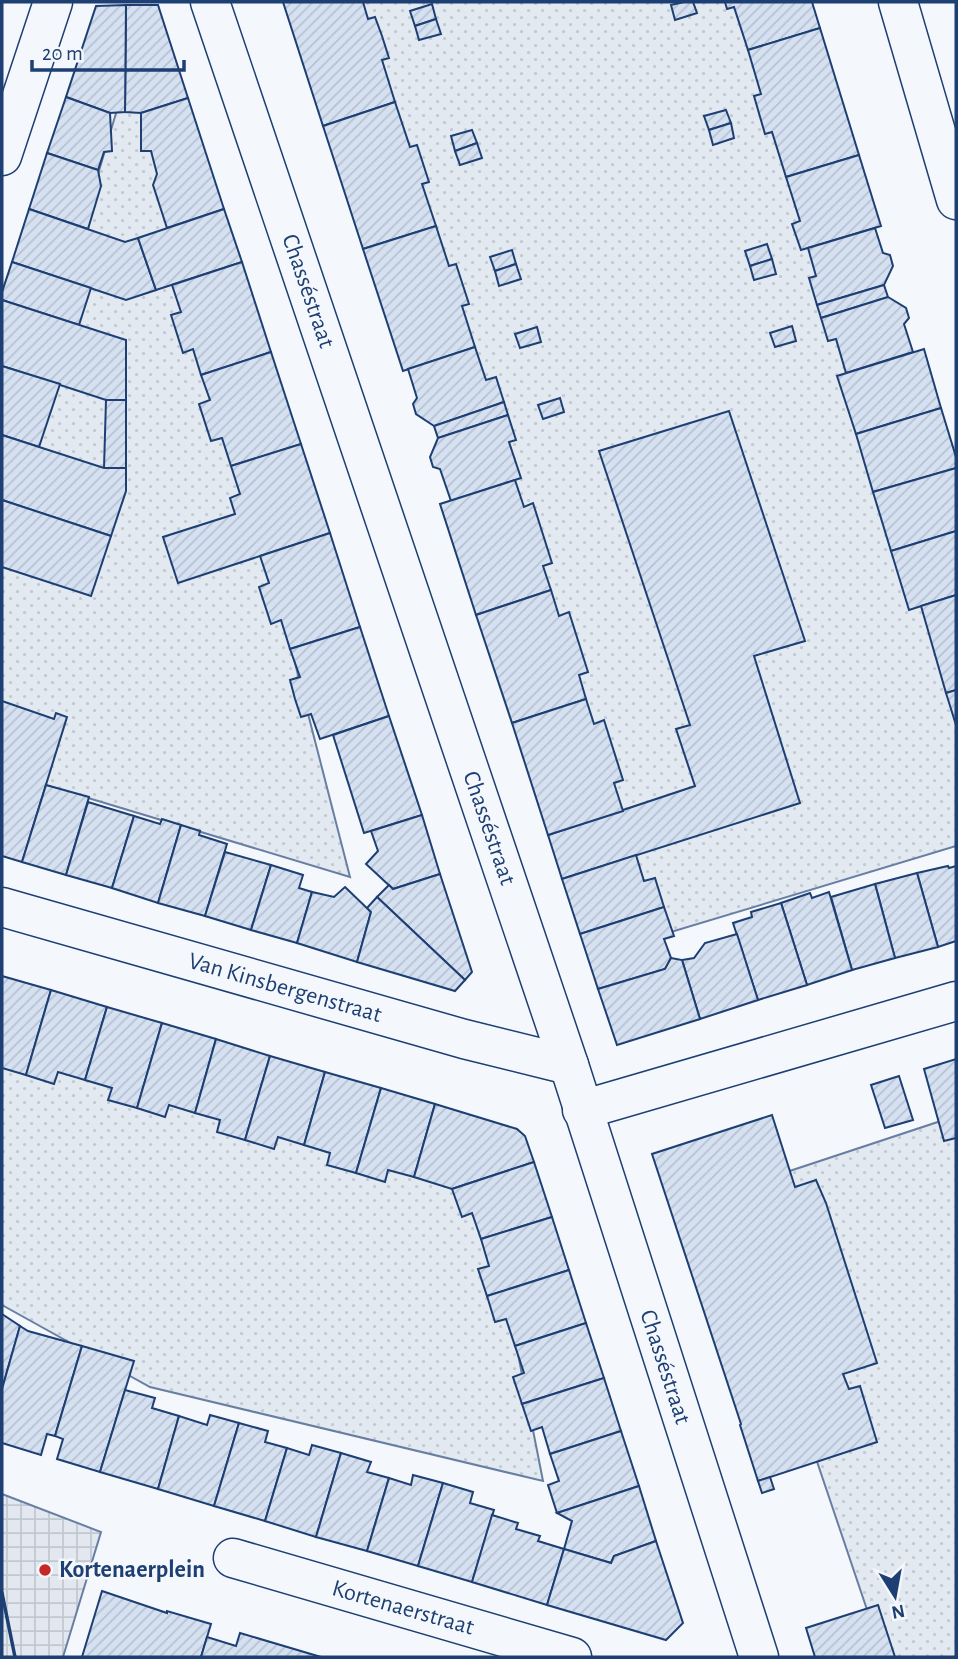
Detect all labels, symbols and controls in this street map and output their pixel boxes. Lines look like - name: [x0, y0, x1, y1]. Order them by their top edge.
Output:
- scale bar: [32, 28, 184, 72]
- text: 20 m: [42, 43, 83, 64]
- street label: Chasséstraat: [277, 231, 339, 351]
- street label: Chasséstraat: [458, 768, 520, 888]
- street label: Van Kinsbergenstraat: [186, 949, 385, 1027]
- street label: Chasséstraat: [635, 1307, 695, 1427]
- place label: Kortenaerplein: [59, 1558, 205, 1582]
- north arrow: [860, 1561, 930, 1631]
- marker: Kortenaerplein: [37, 1562, 53, 1578]
- street label: Kortenaerstraat: [329, 1576, 477, 1640]
- text: N: [890, 1601, 906, 1622]

